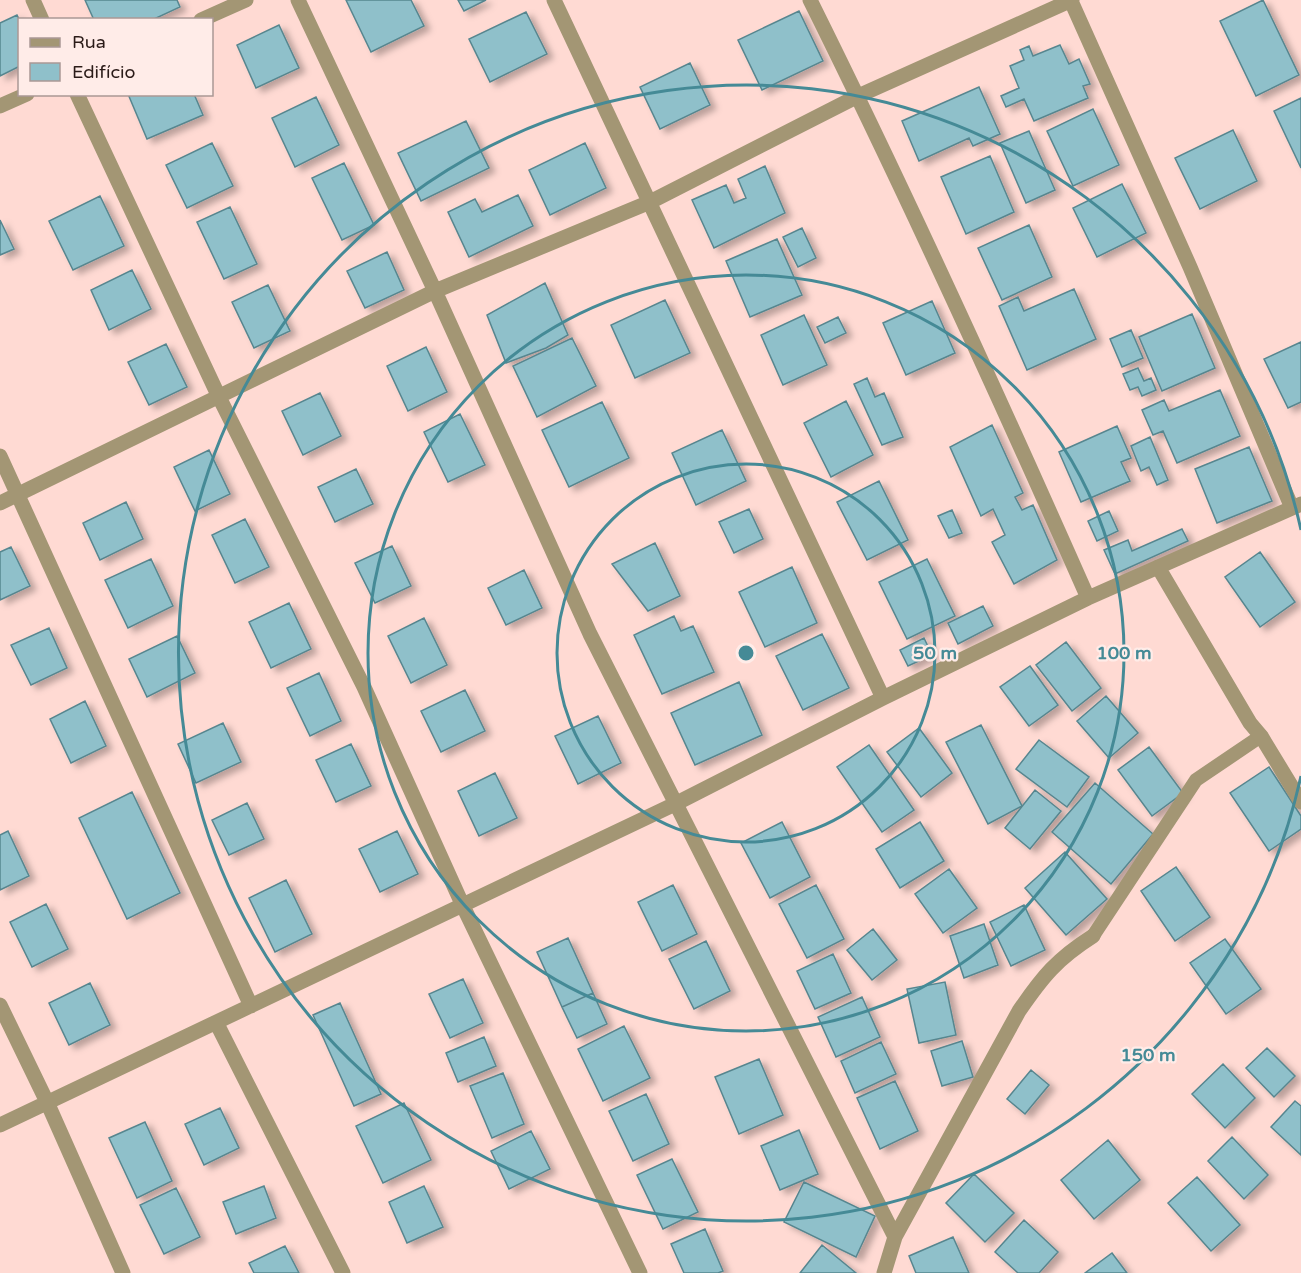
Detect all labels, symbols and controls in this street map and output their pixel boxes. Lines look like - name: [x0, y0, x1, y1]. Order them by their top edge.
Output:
- legend: [18, 18, 213, 96]
- text: Rua: [72, 31, 106, 53]
- text: Edifício: [72, 61, 136, 83]
- text: 50 m: [913, 642, 957, 664]
- text: 100 m: [1096, 642, 1152, 664]
- centre of rings: [736, 643, 756, 663]
- text: 150 m: [1120, 1044, 1176, 1066]

